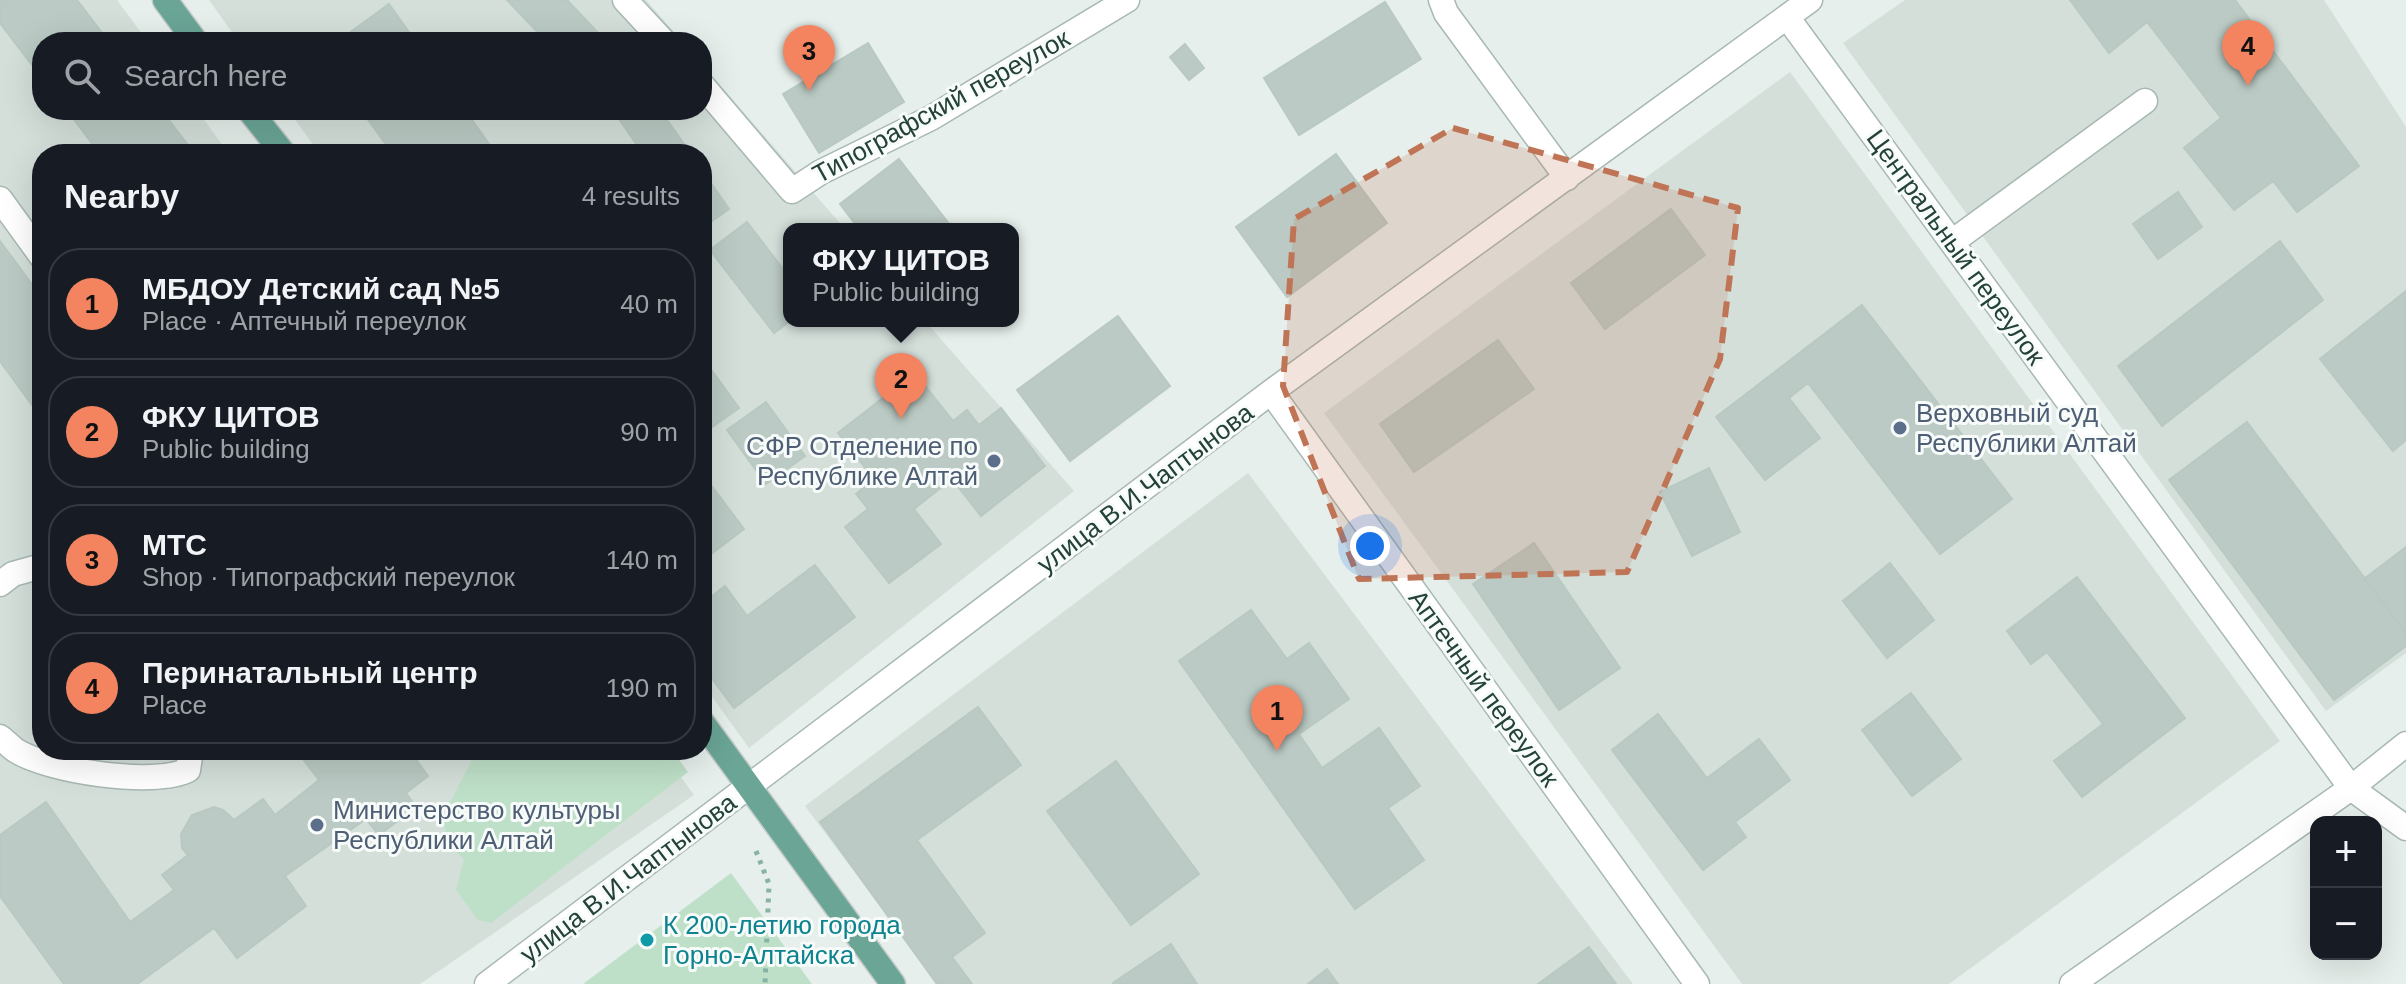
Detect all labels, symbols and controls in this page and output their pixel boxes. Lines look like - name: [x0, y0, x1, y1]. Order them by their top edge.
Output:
- pin: 4: [2222, 20, 2274, 86]
- street label: Типографский переулок: [807, 22, 1075, 189]
- pin: 3: [783, 25, 835, 91]
- search box: [32, 32, 712, 120]
- icon: search: [60, 54, 104, 98]
- text: Search here: [124, 59, 287, 92]
- street label: Центральный переулок: [1861, 124, 2052, 371]
- text: Nearby: [64, 177, 179, 215]
- text: 4 results: [582, 181, 680, 211]
- popup: [783, 223, 1019, 327]
- text: ФКУ ЦИТОВ: [812, 243, 990, 276]
- text: МБДОУ Детский сад №5: [142, 272, 500, 305]
- text: Public building: [812, 277, 980, 307]
- text: 1: [85, 289, 99, 319]
- text: 40 m: [620, 289, 678, 319]
- text: Place · Аптечный переулок: [142, 306, 466, 336]
- pin: 2: [875, 353, 927, 419]
- street label: улица В.И.Чаптынова: [1031, 397, 1259, 579]
- place label: Верховный суд Республики Алтай: [1916, 398, 2137, 458]
- text: ФКУ ЦИТОВ: [142, 400, 320, 433]
- text: 2: [85, 417, 99, 447]
- text: 90 m: [620, 417, 678, 447]
- marker: Верховный суд Республики Алтай: [1891, 419, 1909, 437]
- place label: СФР Отделение по Республике Алтай: [746, 431, 978, 491]
- text: Public building: [142, 434, 310, 464]
- marker: СФР Отделение по Республике Алтай: [985, 452, 1003, 470]
- your location: [1350, 526, 1390, 566]
- text: МТС: [142, 528, 207, 561]
- text: 3: [85, 545, 99, 575]
- text: 140 m: [606, 545, 678, 575]
- text: Shop · Типографский переулок: [142, 562, 515, 592]
- street label: Аптечный переулок: [1403, 584, 1566, 793]
- text: Перинатальный центр: [142, 656, 477, 689]
- text: 4: [85, 673, 99, 703]
- text: 190 m: [606, 673, 678, 703]
- pin: 1: [1251, 685, 1303, 751]
- text: Place: [142, 690, 207, 720]
- street label: улица В.И.Чаптынова: [514, 787, 742, 969]
- place label: Министерство культуры Республики Алтай: [333, 795, 621, 855]
- marker: Министерство культуры Республики Алтай: [308, 816, 326, 834]
- map controls: [2310, 816, 2382, 960]
- button: +: [2310, 816, 2382, 888]
- button: −: [2310, 888, 2382, 960]
- place label: К 200-летию города Горно-Алтайска: [663, 910, 901, 970]
- marker: К 200-летию города Горно-Алтайска: [638, 931, 656, 949]

